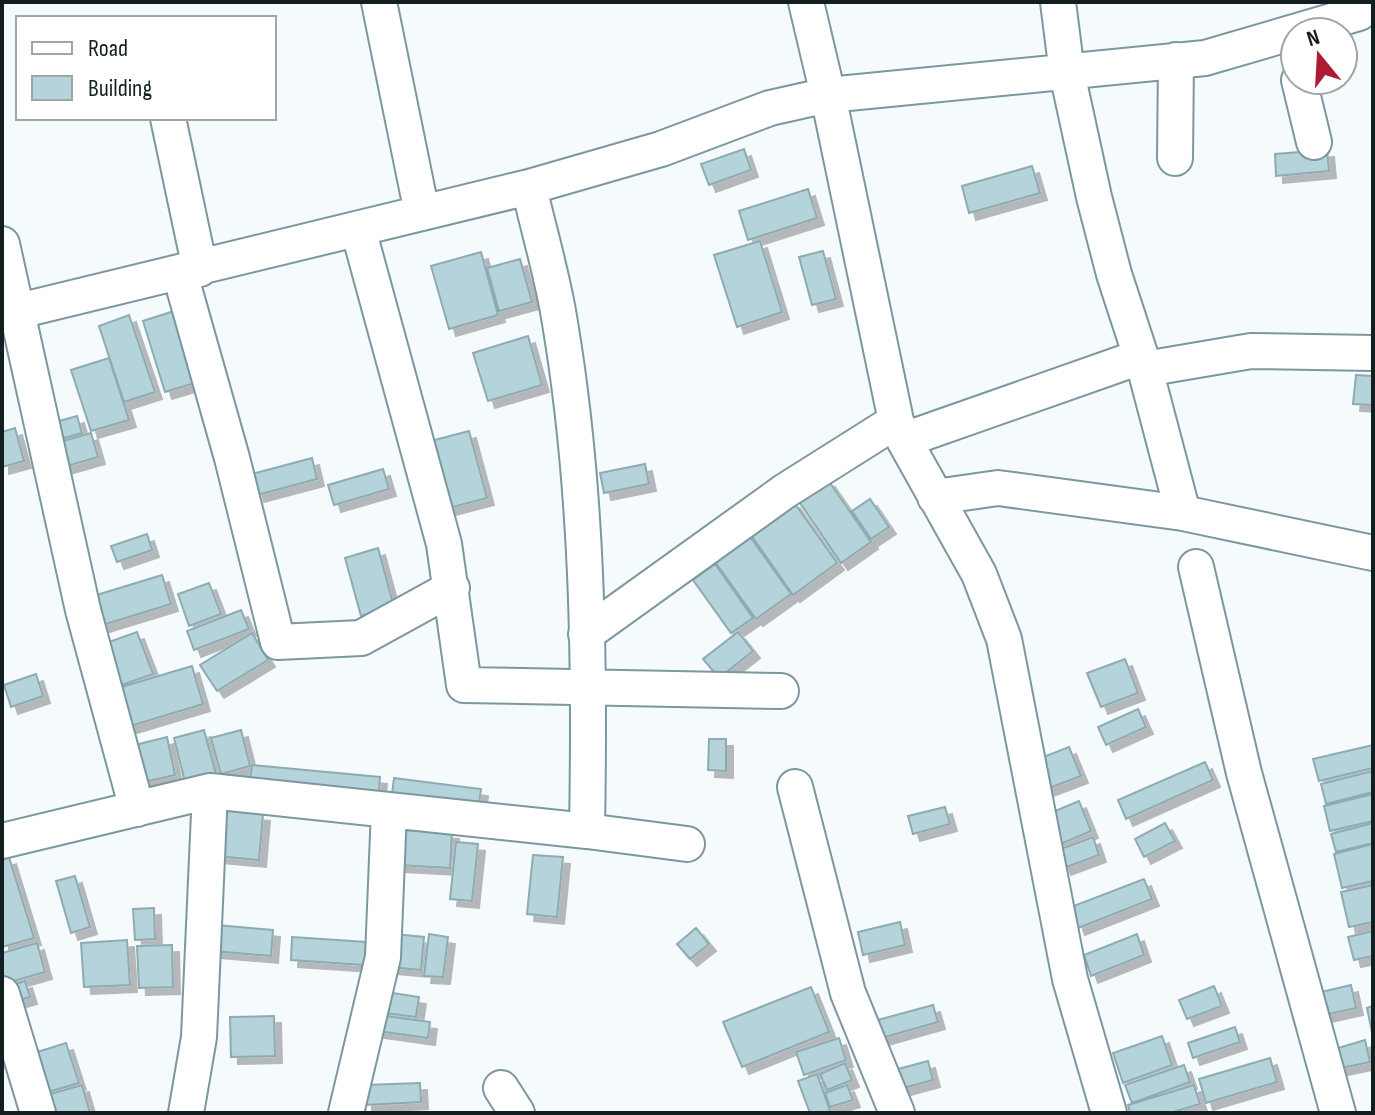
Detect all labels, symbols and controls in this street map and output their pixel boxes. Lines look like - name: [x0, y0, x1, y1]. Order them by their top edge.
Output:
- legend: [16, 16, 276, 120]
- north arrow: [1279, 16, 1359, 96]
- text: N: [1304, 24, 1323, 53]
- text: Road: [88, 34, 128, 63]
- text: Building: [88, 74, 152, 103]

